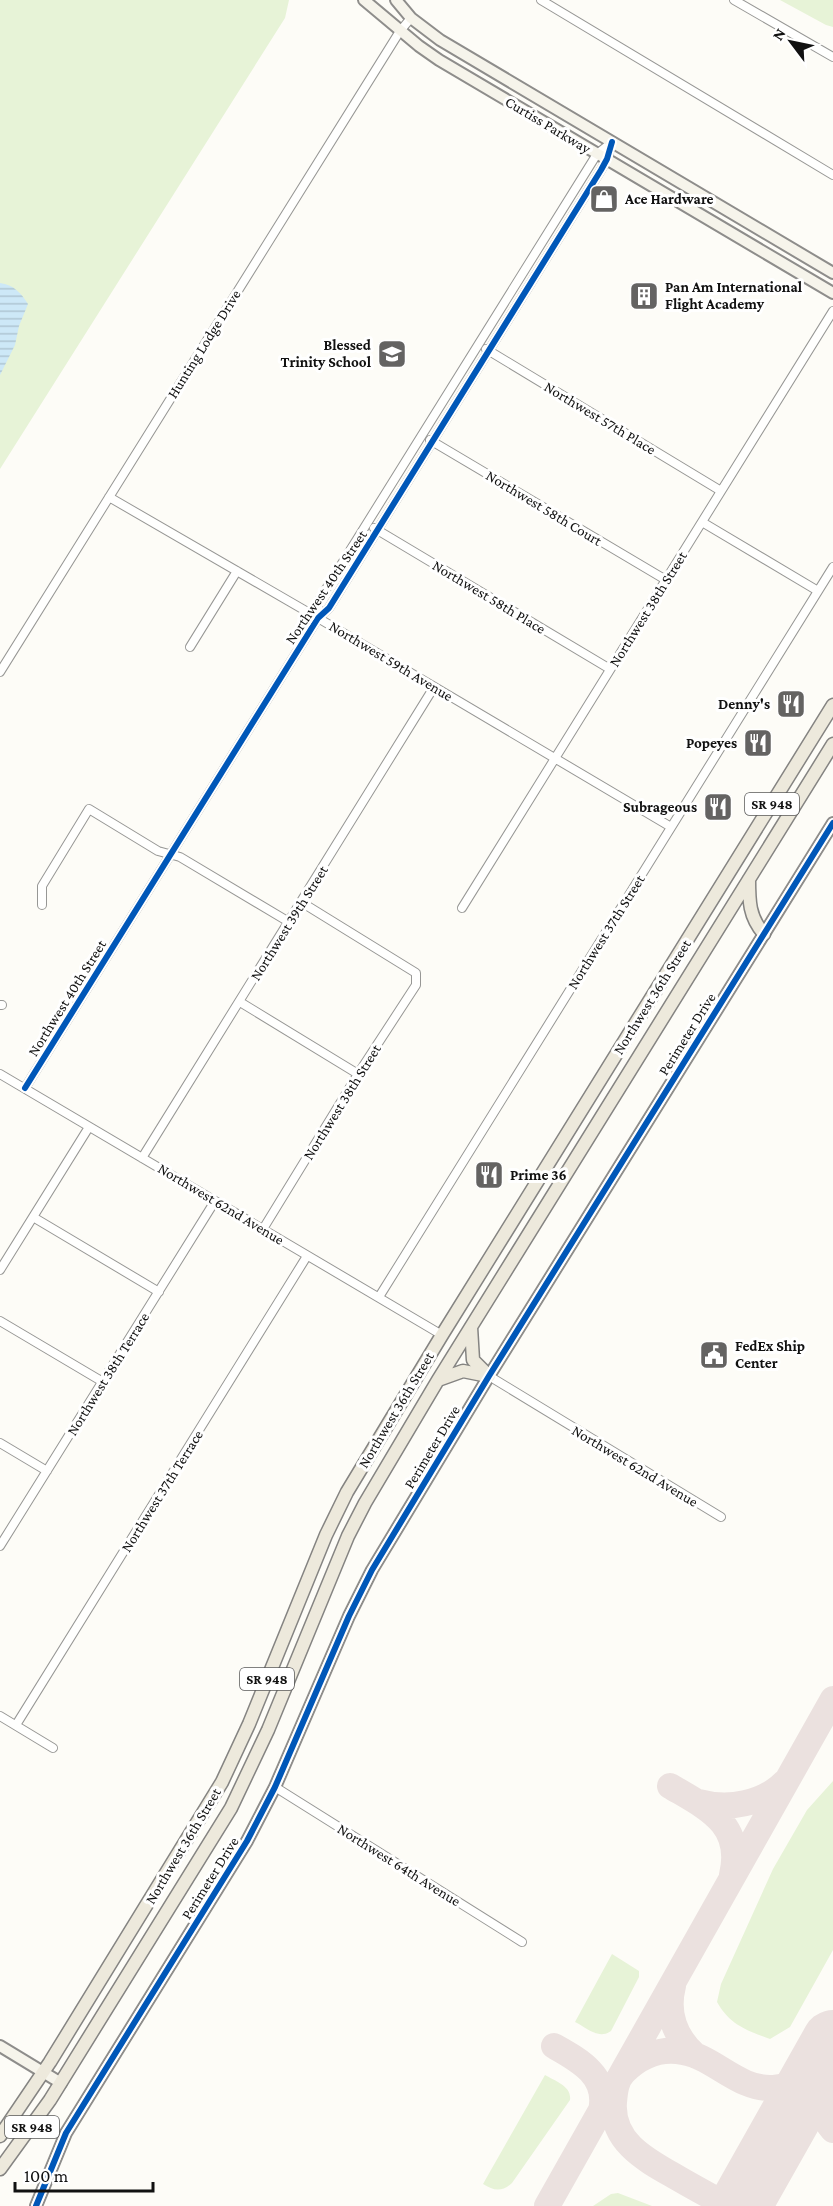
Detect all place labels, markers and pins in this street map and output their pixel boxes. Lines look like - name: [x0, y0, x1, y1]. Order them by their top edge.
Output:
- shop icon: Ace Hardware: [588, 183, 620, 215]
- place label: Ace Hardware: [624, 191, 714, 207]
- place label: Pan Am International Flight Academy: [665, 279, 803, 312]
- building icon: Pan Am International Flight Academy: [628, 280, 660, 312]
- place label: Blessed Trinity School: [281, 337, 372, 370]
- school or university icon: Blessed Trinity School: [376, 338, 408, 370]
- restaurant icon: Denny's: [775, 688, 807, 720]
- place label: Denny's: [718, 696, 770, 712]
- restaurant icon: Popeyes: [742, 727, 774, 759]
- place label: Popeyes: [686, 735, 737, 751]
- restaurant icon: Subrageous: [702, 791, 734, 823]
- place label: Subrageous: [623, 799, 697, 815]
- restaurant icon: Prime 36: [473, 1159, 505, 1191]
- place label: Prime 36: [510, 1167, 567, 1183]
- place label: FedEx Ship Center: [735, 1338, 805, 1371]
- public building icon: FedEx Ship Center: [698, 1339, 730, 1371]

